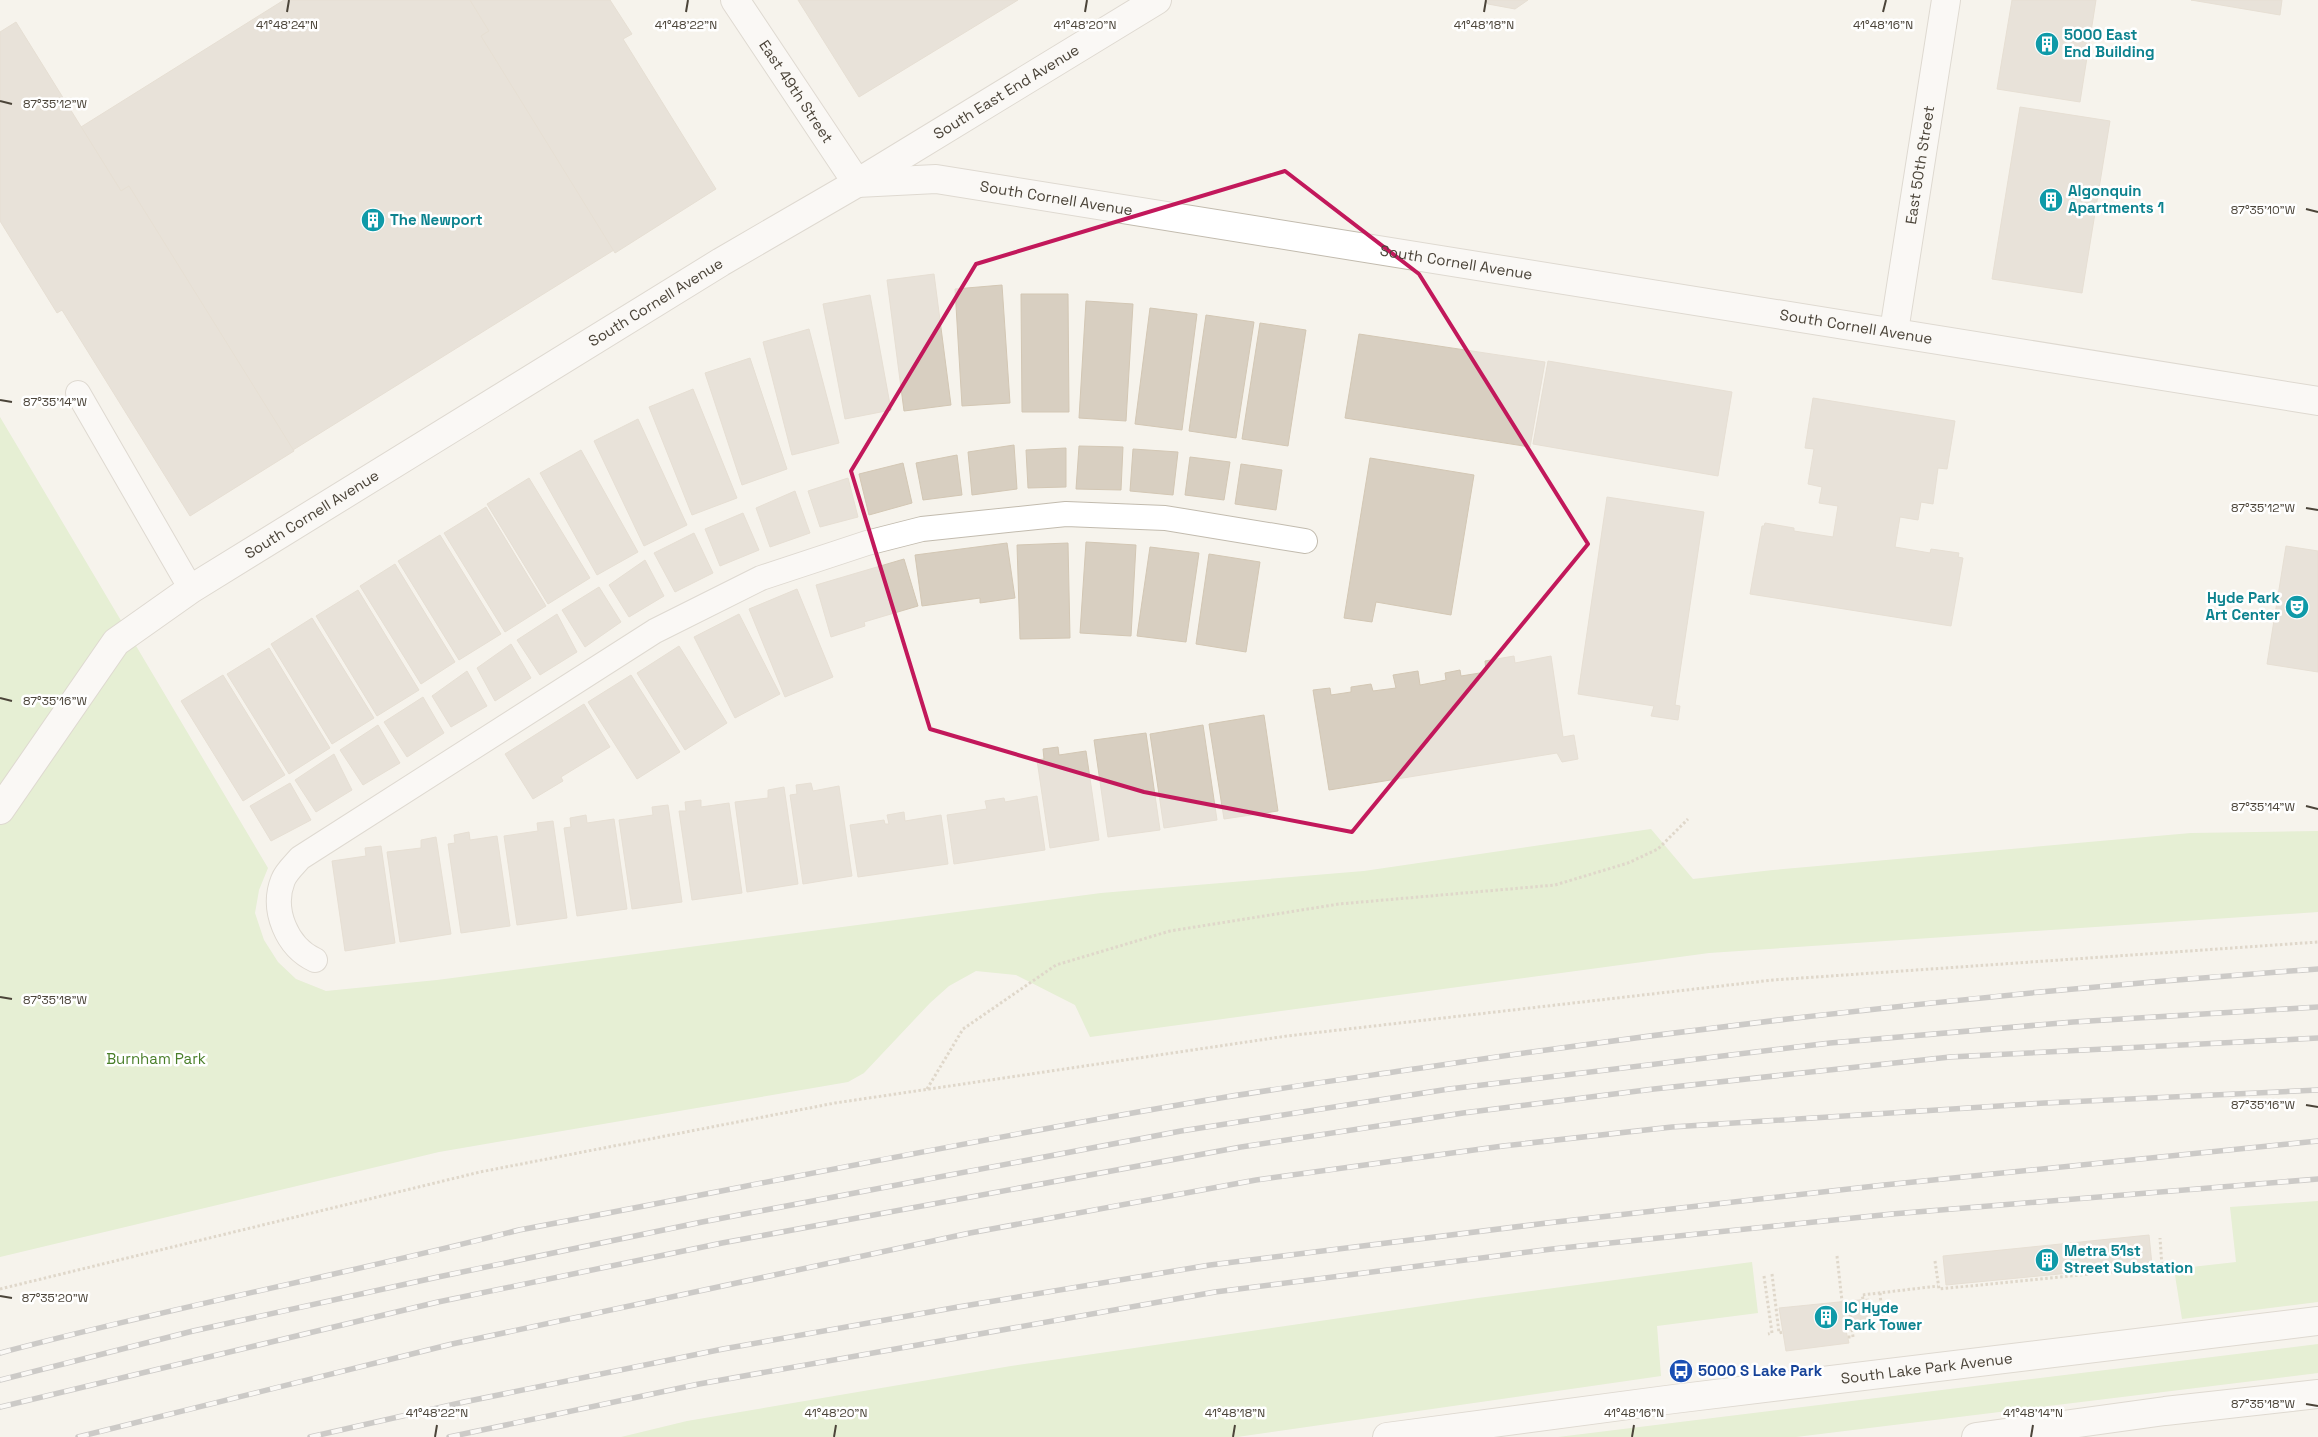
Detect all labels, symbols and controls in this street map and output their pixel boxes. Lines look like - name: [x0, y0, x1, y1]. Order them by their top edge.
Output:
- text: 41°48'24"N: [256, 17, 318, 33]
- text: 41°48'22"N: [655, 17, 717, 33]
- text: 41°48'20"N: [1054, 17, 1116, 33]
- text: 41°48'18"N: [1454, 17, 1514, 33]
- text: 41°48'16"N: [1853, 17, 1913, 33]
- place label: 5000 East End Building: [2064, 25, 2154, 61]
- building icon: 5000 East End Building: [2034, 31, 2060, 57]
- street label: East 49th Street: [755, 36, 838, 147]
- street label: South East End Avenue: [930, 40, 1083, 143]
- text: 87°35'12"W: [23, 96, 87, 112]
- street label: East 50th Street: [1901, 104, 1938, 226]
- street label: South Cornell Avenue: [979, 176, 1134, 219]
- place label: Algonquin Apartments 1: [2068, 181, 2164, 217]
- building icon: Algonquin Apartments 1: [2038, 187, 2064, 213]
- text: 87°35'10"W: [2231, 202, 2296, 218]
- building icon: The Newport: [360, 207, 386, 233]
- place label: The Newport: [390, 210, 483, 229]
- street label: South Cornell Avenue: [1379, 240, 1534, 284]
- street label: South Cornell Avenue: [585, 253, 726, 350]
- street label: South Cornell Avenue: [1778, 305, 1934, 348]
- text: 87°35'14"W: [23, 394, 87, 410]
- street label: South Cornell Avenue: [241, 465, 382, 563]
- text: 87°35'12"W: [2231, 500, 2295, 516]
- place label: Hyde Park Art Center: [2205, 588, 2281, 624]
- theatre icon: Hyde Park Art Center: [2284, 594, 2310, 620]
- text: 87°35'16"W: [23, 693, 88, 709]
- text: 87°35'14"W: [2231, 799, 2295, 815]
- text: 87°35'18"W: [23, 992, 88, 1008]
- park label: Burnham Park: [106, 1049, 206, 1068]
- text: 87°35'16"W: [2231, 1097, 2296, 1113]
- place label: Metra 51st Street Substation: [2064, 1241, 2193, 1277]
- building icon: Metra 51st Street Substation: [2034, 1247, 2060, 1273]
- text: 87°35'20"W: [22, 1290, 89, 1306]
- place label: IC Hyde Park Tower: [1844, 1298, 1922, 1334]
- building icon: IC Hyde Park Tower: [1813, 1304, 1839, 1330]
- street label: South Lake Park Avenue: [1840, 1348, 2014, 1388]
- bus stop icon: 5000 S Lake Park: [1668, 1358, 1694, 1384]
- place label: 5000 S Lake Park: [1698, 1361, 1823, 1380]
- text: 87°35'18"W: [2231, 1396, 2296, 1412]
- text: 41°48'22"N: [406, 1405, 468, 1421]
- text: 41°48'20"N: [805, 1405, 867, 1421]
- text: 41°48'18"N: [1205, 1405, 1265, 1421]
- text: 41°48'16"N: [1604, 1405, 1664, 1421]
- text: 41°48'14"N: [2003, 1405, 2063, 1421]

